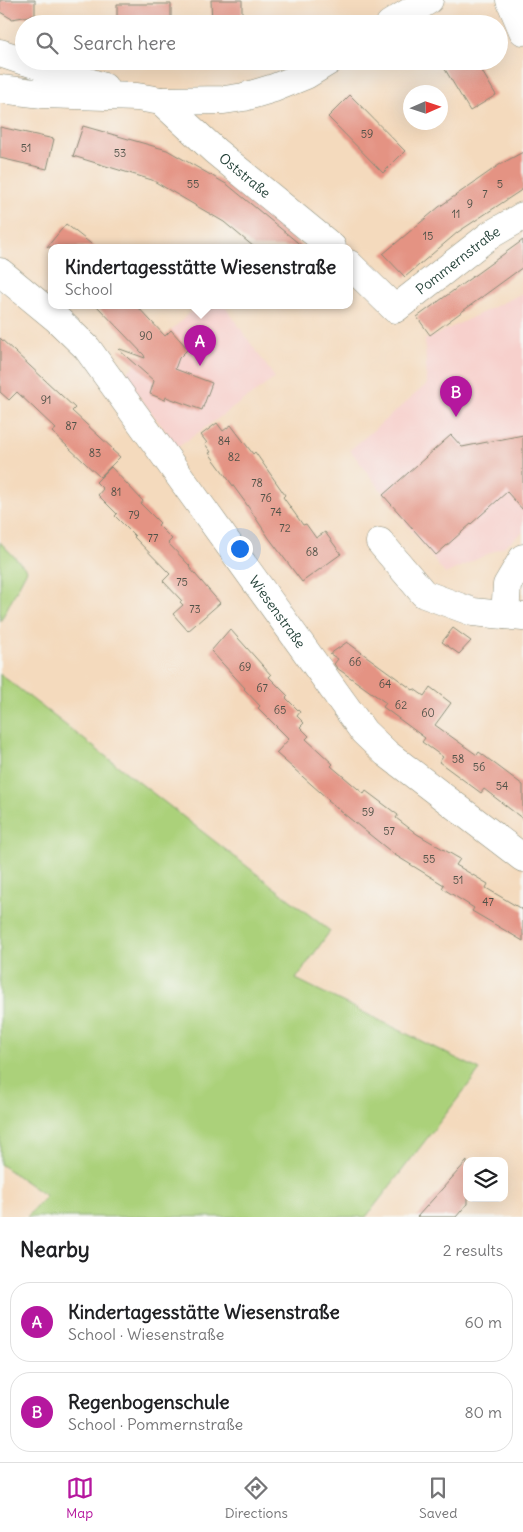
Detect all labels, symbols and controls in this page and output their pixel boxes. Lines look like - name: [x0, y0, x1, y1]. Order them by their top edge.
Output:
- search box: [15, 15, 508, 70]
- icon: search: [33, 29, 61, 57]
- text: Search here: [73, 31, 176, 55]
- north arrow: [403, 85, 448, 130]
- house number: 59: [361, 127, 373, 141]
- house number: 51: [21, 141, 31, 155]
- house number: 53: [114, 146, 126, 160]
- street label: Oststraße: [215, 149, 274, 202]
- house number: 55: [187, 177, 199, 191]
- house number: 5: [497, 177, 503, 191]
- house number: 7: [482, 187, 488, 201]
- house number: 9: [467, 197, 473, 211]
- house number: 11: [452, 207, 460, 221]
- street label: Pommernstraße: [412, 222, 503, 298]
- house number: 15: [423, 229, 433, 243]
- popup: [48, 244, 353, 309]
- text: Kindertagesstätte Wiesenstraße: [65, 255, 336, 279]
- text: School: [65, 279, 113, 299]
- pin: A: [184, 325, 216, 366]
- house number: 90: [139, 329, 153, 343]
- pin: B: [440, 376, 472, 417]
- house number: 91: [41, 393, 51, 407]
- house number: 87: [65, 419, 77, 433]
- house number: 84: [218, 434, 230, 448]
- house number: 83: [89, 446, 101, 460]
- house number: 82: [228, 450, 240, 464]
- house number: 78: [251, 476, 263, 490]
- house number: 81: [111, 485, 121, 499]
- house number: 76: [260, 491, 272, 505]
- house number: 74: [270, 505, 282, 519]
- house number: 79: [128, 508, 140, 522]
- house number: 72: [279, 521, 291, 535]
- house number: 77: [148, 531, 159, 545]
- your location: [227, 536, 253, 562]
- house number: 68: [306, 545, 318, 559]
- street label: Wiesenstraße: [245, 572, 310, 652]
- house number: 75: [176, 575, 188, 589]
- house number: 73: [189, 602, 201, 616]
- house number: 66: [349, 655, 361, 669]
- house number: 69: [239, 660, 251, 674]
- house number: 64: [379, 677, 391, 691]
- house number: 67: [256, 681, 268, 695]
- house number: 62: [395, 698, 407, 712]
- house number: 65: [274, 703, 286, 717]
- house number: 60: [421, 706, 435, 720]
- house number: 58: [452, 752, 464, 766]
- house number: 56: [473, 760, 485, 774]
- house number: 54: [496, 779, 508, 793]
- house number: 59: [362, 805, 374, 819]
- house number: 57: [383, 824, 395, 838]
- house number: 55: [423, 852, 435, 866]
- house number: 51: [453, 873, 463, 887]
- house number: 47: [482, 895, 494, 909]
- map controls: [463, 1157, 508, 1202]
- button: layers: [463, 1157, 508, 1202]
- text: Nearby: [20, 1236, 90, 1263]
- text: 2 results: [443, 1240, 503, 1260]
- text: Kindertagesstätte Wiesenstraße: [68, 1300, 340, 1324]
- text: A: [32, 1312, 42, 1332]
- text: 60 m: [464, 1312, 502, 1332]
- text: School · Wiesenstraße: [68, 1324, 224, 1344]
- text: Regenbogenschule: [68, 1390, 230, 1414]
- text: B: [32, 1402, 42, 1422]
- text: 80 m: [464, 1402, 502, 1422]
- text: School · Pommernstraße: [68, 1414, 243, 1434]
- tab: Map: [66, 1474, 94, 1522]
- tab: Directions: [225, 1474, 288, 1522]
- tab: Saved: [419, 1474, 457, 1522]

